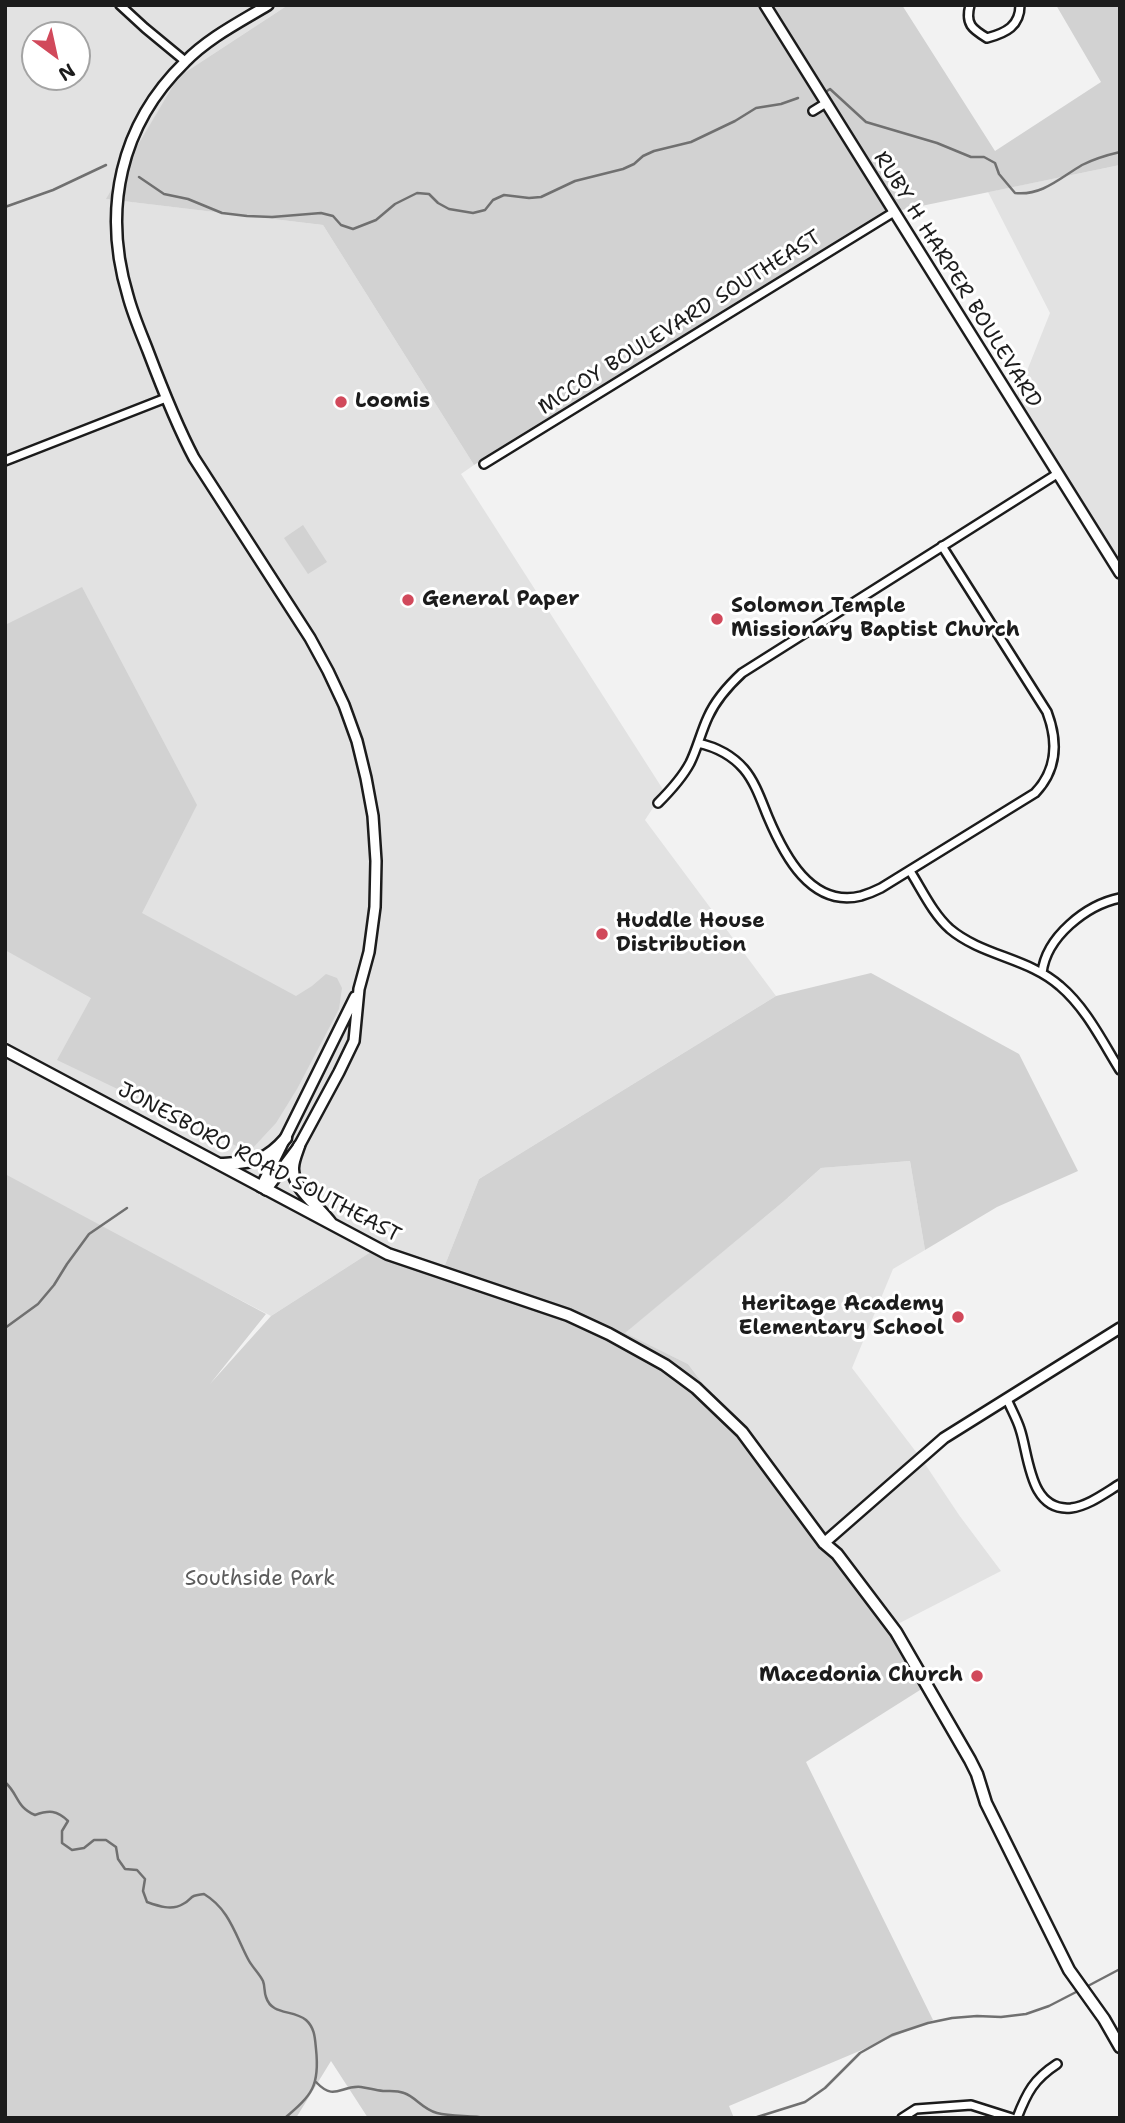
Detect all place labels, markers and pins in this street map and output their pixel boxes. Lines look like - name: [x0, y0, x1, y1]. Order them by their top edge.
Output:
- place label: Loomis: [355, 389, 430, 415]
- marker: Loomis: [333, 394, 349, 410]
- place label: General Paper: [422, 587, 579, 613]
- marker: General Paper: [400, 592, 416, 608]
- place label: Solomon Temple Missionary Baptist Church: [731, 594, 1020, 644]
- marker: Solomon Temple Missionary Baptist Church: [709, 611, 725, 627]
- place label: Huddle House Distribution: [616, 909, 765, 959]
- marker: Huddle House Distribution: [594, 926, 610, 942]
- place label: Heritage Academy Elementary School: [739, 1292, 944, 1342]
- marker: Heritage Academy Elementary School: [950, 1309, 966, 1325]
- place label: Macedonia Church: [759, 1663, 963, 1689]
- marker: Macedonia Church: [969, 1668, 985, 1684]

